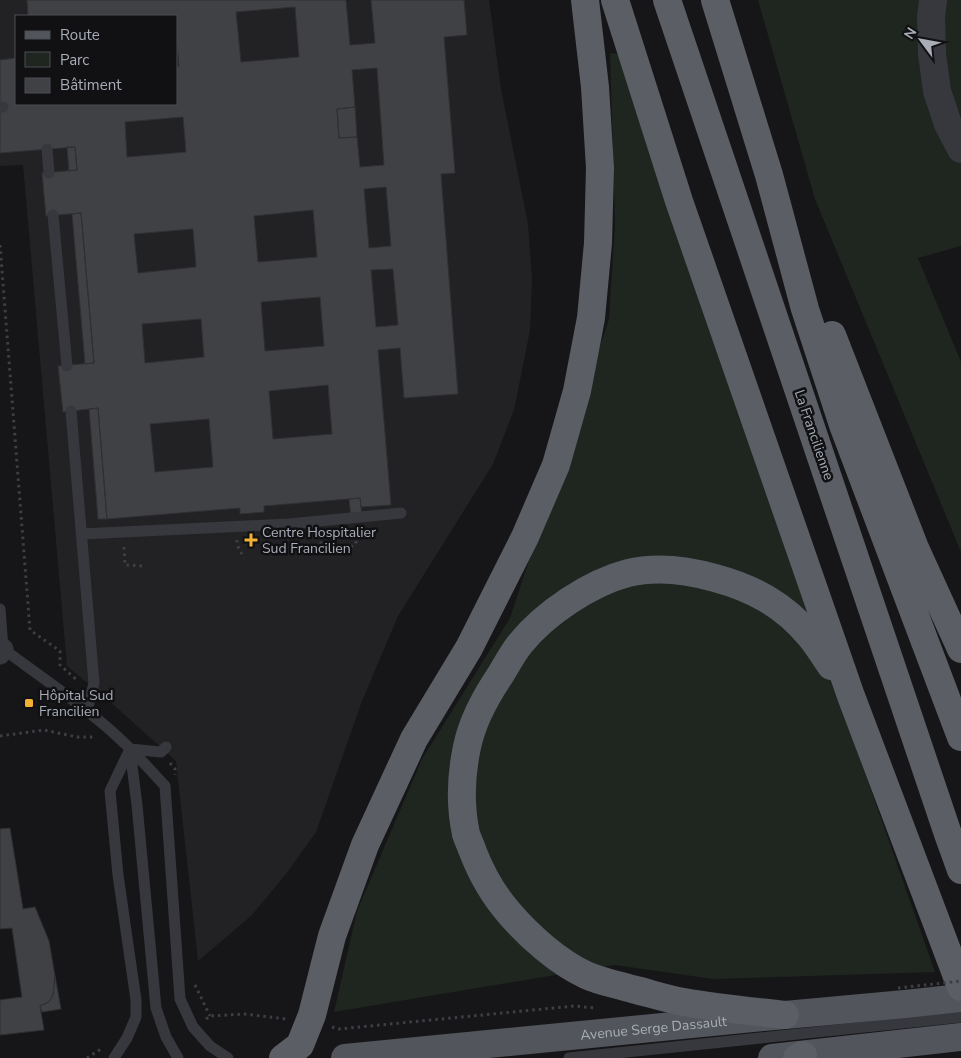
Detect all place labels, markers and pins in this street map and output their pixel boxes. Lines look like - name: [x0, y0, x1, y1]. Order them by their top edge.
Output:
- place label: Centre Hospitalier Sud Francilien: [262, 523, 376, 558]
- marker: Centre Hospitalier Sud Francilien: [244, 533, 258, 547]
- place label: Hôpital Sud Francilien: [39, 686, 114, 721]
- marker: Hôpital Sud Francilien: [23, 697, 35, 709]

